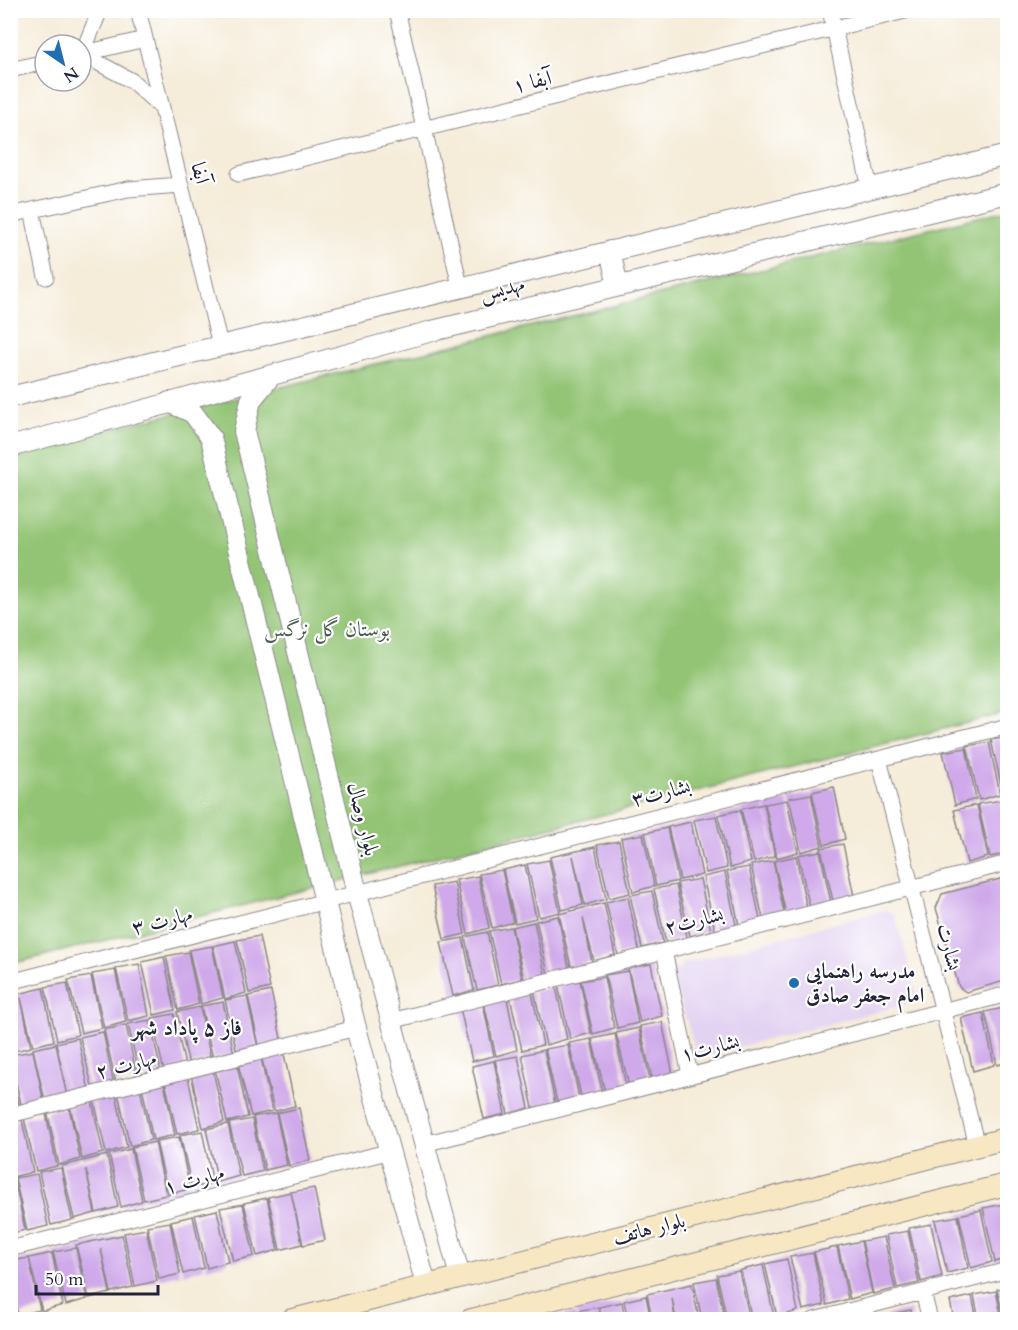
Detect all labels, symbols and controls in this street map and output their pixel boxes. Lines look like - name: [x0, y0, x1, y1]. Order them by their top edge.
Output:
- north arrow: [33, 33, 93, 93]
- text: N: [59, 61, 83, 88]
- street label: آبفا ۱: [509, 63, 557, 101]
- street label: آبفا: [183, 159, 217, 189]
- street label: مهدیس: [476, 269, 528, 309]
- park label: بوستان گل نرگس: [264, 615, 390, 644]
- street label: بشارت۳: [628, 772, 694, 814]
- street label: بلوار وصال: [340, 779, 386, 859]
- street label: مهارت ۳: [129, 899, 195, 943]
- street label: بشارت۲: [661, 900, 727, 942]
- street label: بشارت: [929, 920, 969, 974]
- place label: مدرسه راهنمایی امام جعفر صادق: [805, 957, 924, 1014]
- marker: مدرسه راهنمایی امام جعفر صادق: [787, 976, 801, 990]
- district label: فاز ۵ پاداد شهر: [130, 1013, 242, 1044]
- street label: بشارت۱: [677, 1027, 743, 1069]
- street label: مهارت ۲: [93, 1043, 159, 1087]
- street label: مهارت ۱: [160, 1158, 228, 1202]
- street label: بلوار هاتف: [610, 1206, 688, 1252]
- scale bar: [36, 1258, 158, 1296]
- text: 50 m: [45, 1267, 84, 1292]

